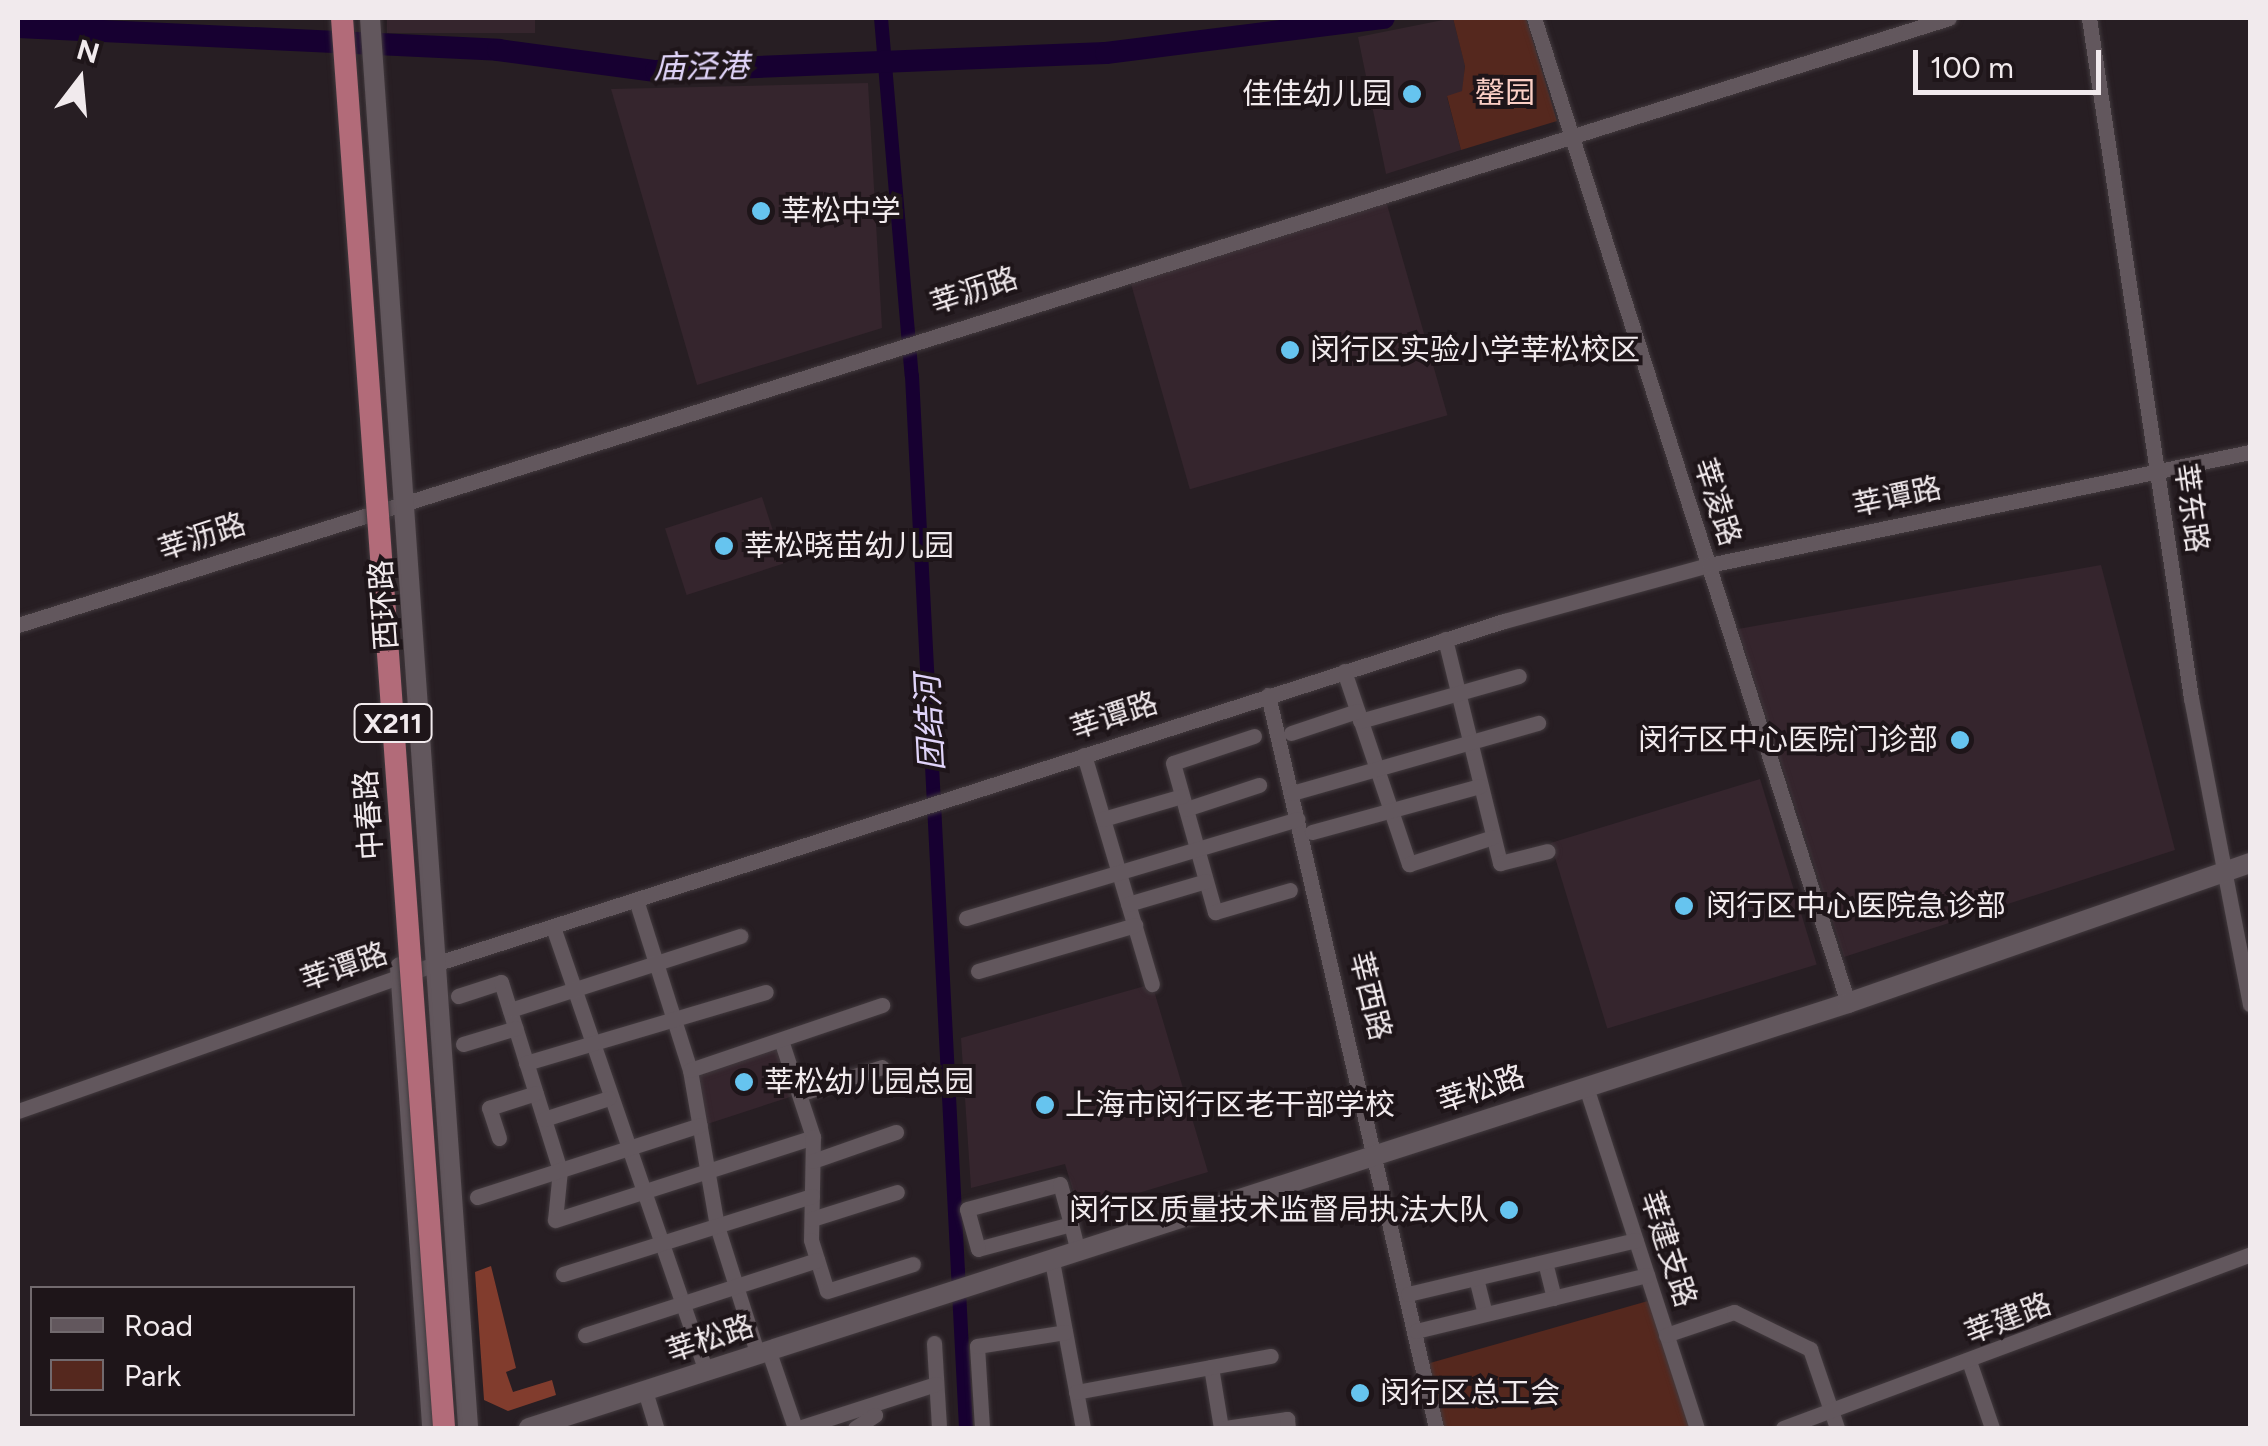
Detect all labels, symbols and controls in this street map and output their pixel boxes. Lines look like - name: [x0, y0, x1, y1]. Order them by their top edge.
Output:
- north arrow: [30, 30, 130, 130]
- scale bar: [1918, 30, 2106, 92]
- text: N: [73, 32, 103, 70]
- water label: 庙泾港: [653, 47, 749, 87]
- text: 100 m: [1930, 49, 2014, 86]
- park label: 罄园: [1475, 75, 1535, 111]
- place label: 佳佳幼儿园: [1242, 76, 1392, 112]
- marker: 佳佳幼儿园: [1401, 83, 1423, 105]
- place label: 莘松中学: [781, 193, 901, 229]
- marker: 莘松中学: [750, 200, 772, 222]
- street label: 莘沥路: [926, 260, 1022, 322]
- place label: 闵行区实验小学莘松校区: [1310, 332, 1640, 368]
- marker: 闵行区实验小学莘松校区: [1279, 339, 1301, 361]
- street label: 莘凌路: [1686, 454, 1748, 550]
- street label: 莘东路: [2167, 461, 2215, 555]
- street label: 莘谭路: [1849, 470, 1945, 524]
- street label: 莘沥路: [154, 506, 250, 568]
- place label: 莘松晓苗幼儿园: [744, 528, 954, 564]
- marker: 莘松晓苗幼儿园: [713, 535, 735, 557]
- street label: 西环路: [363, 559, 405, 651]
- water label: 团结河: [908, 674, 952, 772]
- street label: 莘谭路: [1066, 685, 1162, 747]
- road number: X211: [353, 700, 433, 746]
- place label: 闵行区中心医院门诊部: [1638, 722, 1938, 758]
- marker: 闵行区中心医院门诊部: [1947, 727, 1973, 753]
- street label: 中春路: [348, 769, 390, 861]
- place label: 闵行区中心医院急诊部: [1706, 888, 2006, 924]
- marker: 闵行区中心医院急诊部: [1671, 893, 1697, 919]
- street label: 莘谭路: [296, 935, 392, 999]
- street label: 莘西路: [1342, 948, 1398, 1044]
- street label: 莘松路: [1433, 1058, 1529, 1120]
- place label: 莘松幼儿园总园: [764, 1064, 974, 1100]
- marker: 莘松幼儿园总园: [733, 1071, 755, 1093]
- place label: 上海市闵行区老干部学校: [1065, 1087, 1395, 1123]
- marker: 上海市闵行区老干部学校: [1034, 1094, 1056, 1116]
- street label: 莘建支路: [1632, 1186, 1704, 1312]
- place label: 闵行区质量技术监督局执法大队: [1069, 1192, 1489, 1228]
- marker: 闵行区质量技术监督局执法大队: [1498, 1199, 1520, 1221]
- legend: [30, 1286, 355, 1416]
- street label: 莘建路: [1960, 1286, 2056, 1352]
- text: Road: [124, 1307, 193, 1344]
- street label: 莘松路: [662, 1308, 758, 1370]
- text: Park: [124, 1357, 181, 1394]
- place label: 闵行区总工会: [1380, 1375, 1560, 1411]
- marker: 闵行区总工会: [1349, 1382, 1371, 1404]

